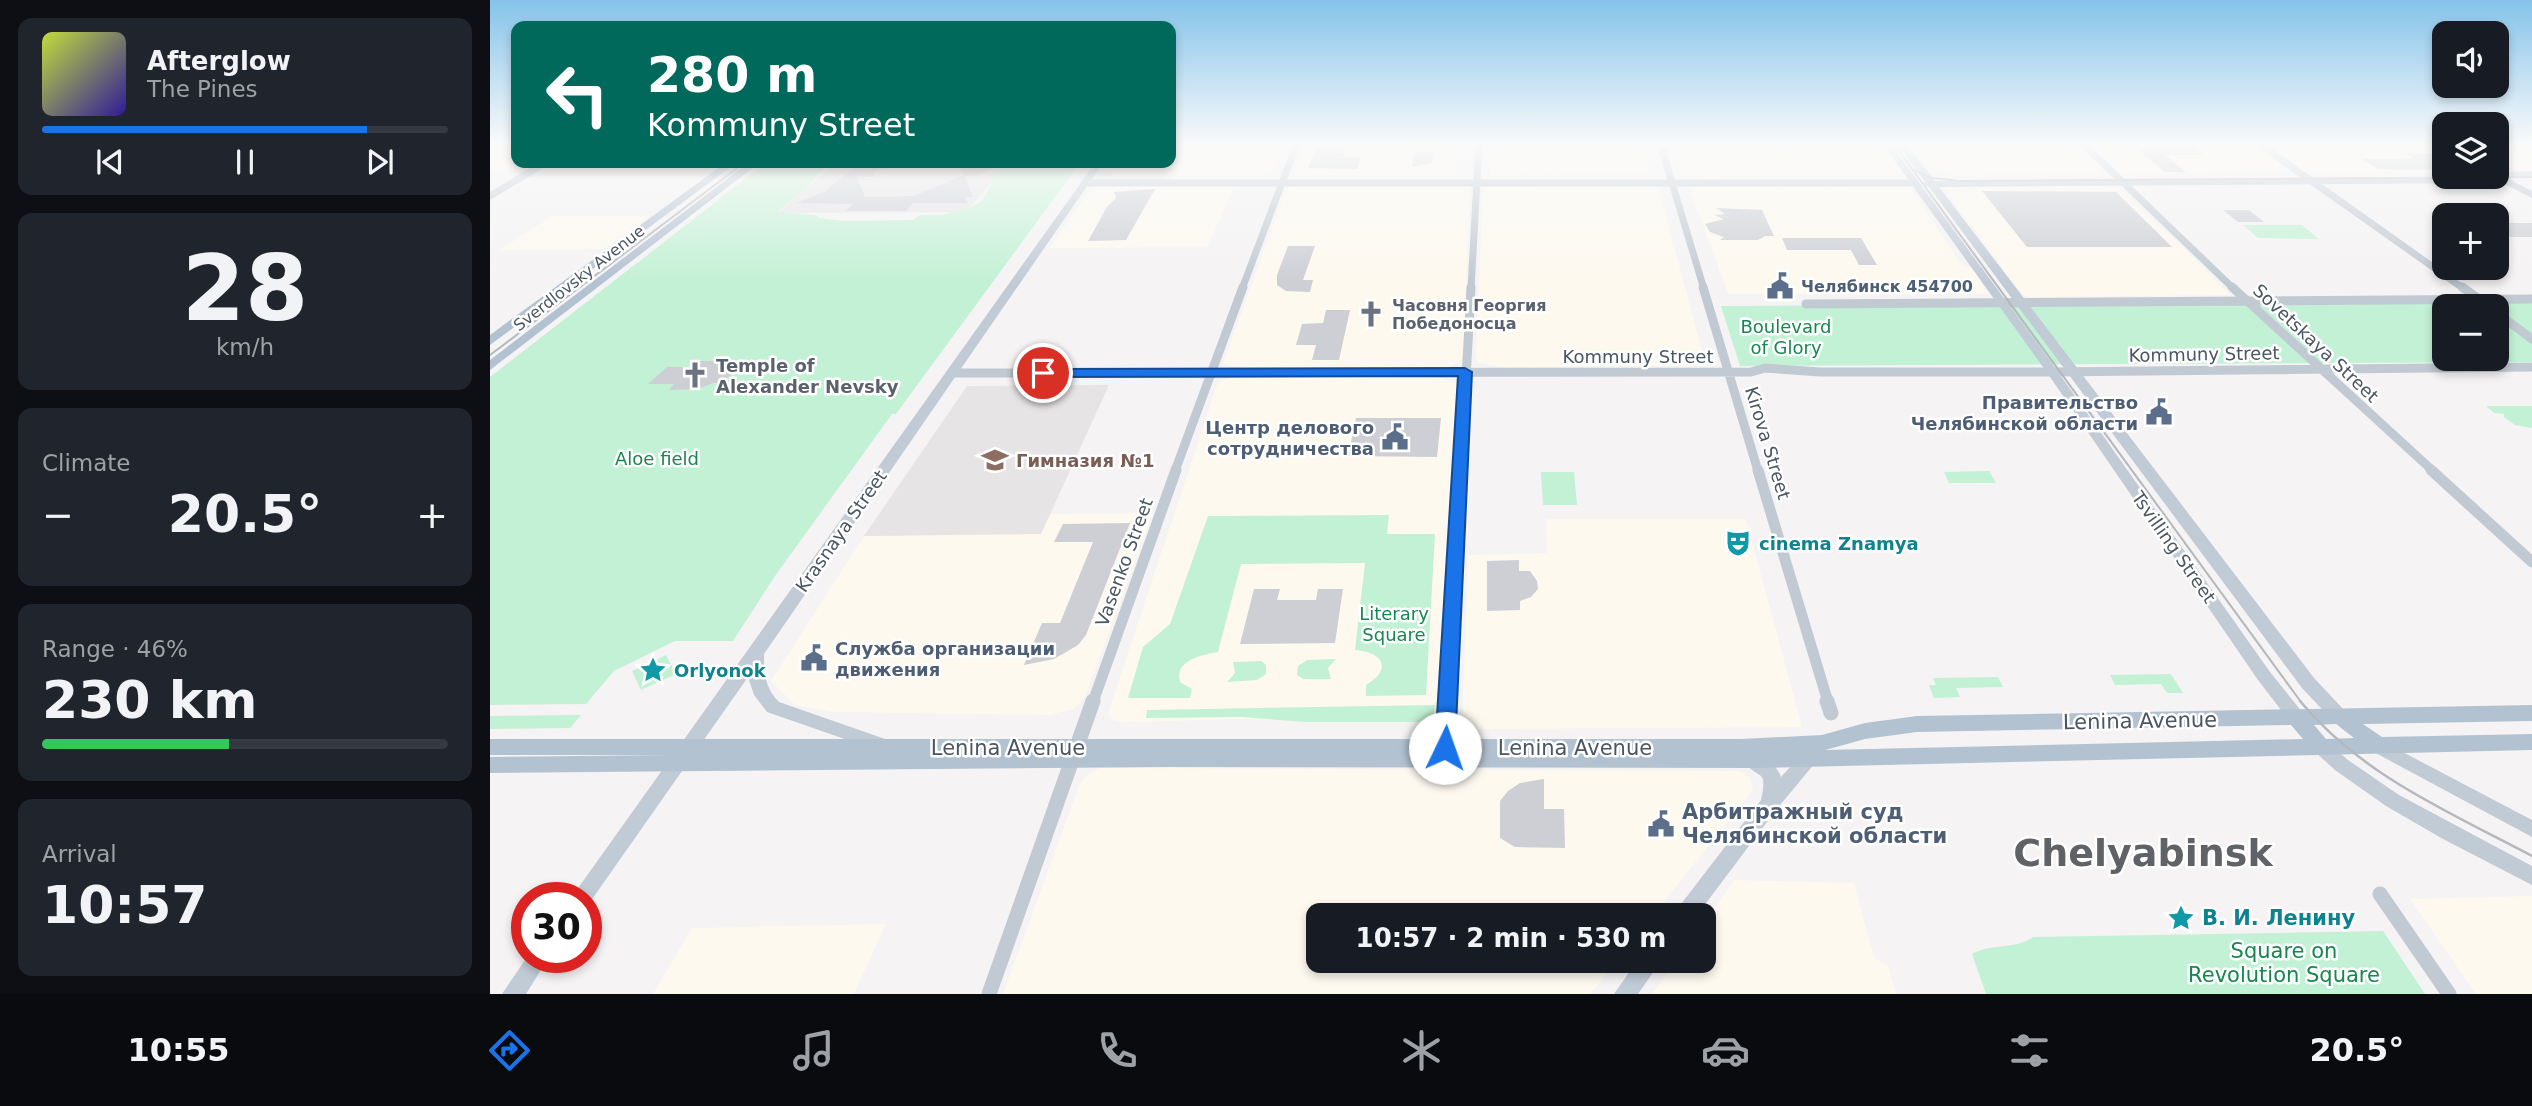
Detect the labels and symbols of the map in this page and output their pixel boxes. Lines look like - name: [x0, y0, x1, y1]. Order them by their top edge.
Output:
- street label: Sverdlovsky Avenue: [510, 221, 648, 335]
- public building icon: Челябинск 454700: [1765, 271, 1795, 301]
- place label: Челябинск 454700: [1801, 277, 1973, 296]
- street label: Sovetskaya Street: [2249, 279, 2383, 407]
- place label: Часовня Георгия Победоносца: [1392, 296, 1547, 333]
- church icon: Часовня Георгия Победоносца: [1356, 299, 1386, 329]
- park label: Boulevard of Glory: [1740, 316, 1832, 358]
- street label: Kommuny Street: [2128, 342, 2280, 366]
- pin: [1013, 343, 1073, 403]
- street label: Kommuny Street: [1563, 346, 1713, 367]
- place label: Temple of Alexander Nevsky: [716, 355, 899, 397]
- church icon: Temple of Alexander Nevsky: [680, 360, 710, 390]
- street label: Kirova Street: [1741, 384, 1795, 502]
- place label: Правительство Челябинской области: [1911, 392, 2138, 434]
- public building icon: Правительство Челябинской области: [2144, 397, 2174, 427]
- place label: Центр делового сотрудничества: [1205, 417, 1374, 459]
- public building icon: Центр делового сотрудничества: [1380, 422, 1410, 452]
- school or university icon: Гимназия №1: [980, 445, 1010, 475]
- park label: Aloe field: [615, 448, 699, 469]
- place label: Гимназия №1: [1016, 450, 1154, 471]
- street label: Krasnaya Street: [791, 466, 891, 596]
- street label: Tsvilling Street: [2127, 486, 2220, 607]
- street label: Vasenko Street: [1091, 495, 1157, 629]
- theatre icon: cinema Znamya: [1723, 528, 1753, 558]
- place label: cinema Znamya: [1759, 533, 1919, 554]
- park label: Literary Square: [1359, 603, 1429, 645]
- place label: Служба организации движения: [835, 638, 1055, 680]
- public building icon: Служба организации движения: [799, 643, 829, 673]
- place icon: Orlyonok: [638, 655, 668, 685]
- place label: Orlyonok: [674, 660, 767, 681]
- street label: Lenina Avenue: [2063, 708, 2217, 734]
- position arrow: [1408, 711, 1482, 785]
- street label: Lenina Avenue: [931, 736, 1085, 760]
- street label: Lenina Avenue: [1498, 736, 1652, 760]
- place label: Арбитражный суд Челябинской области: [1682, 800, 1947, 848]
- public building icon: Арбитражный суд Челябинской области: [1646, 809, 1676, 839]
- district label: Chelyabinsk: [2013, 831, 2273, 875]
- speed limit sign: 30: [511, 882, 602, 973]
- place icon: В. И. Ленину: [2166, 903, 2196, 933]
- place label: В. И. Ленину: [2202, 906, 2356, 930]
- park label: Square on Revolution Square: [2188, 939, 2380, 987]

